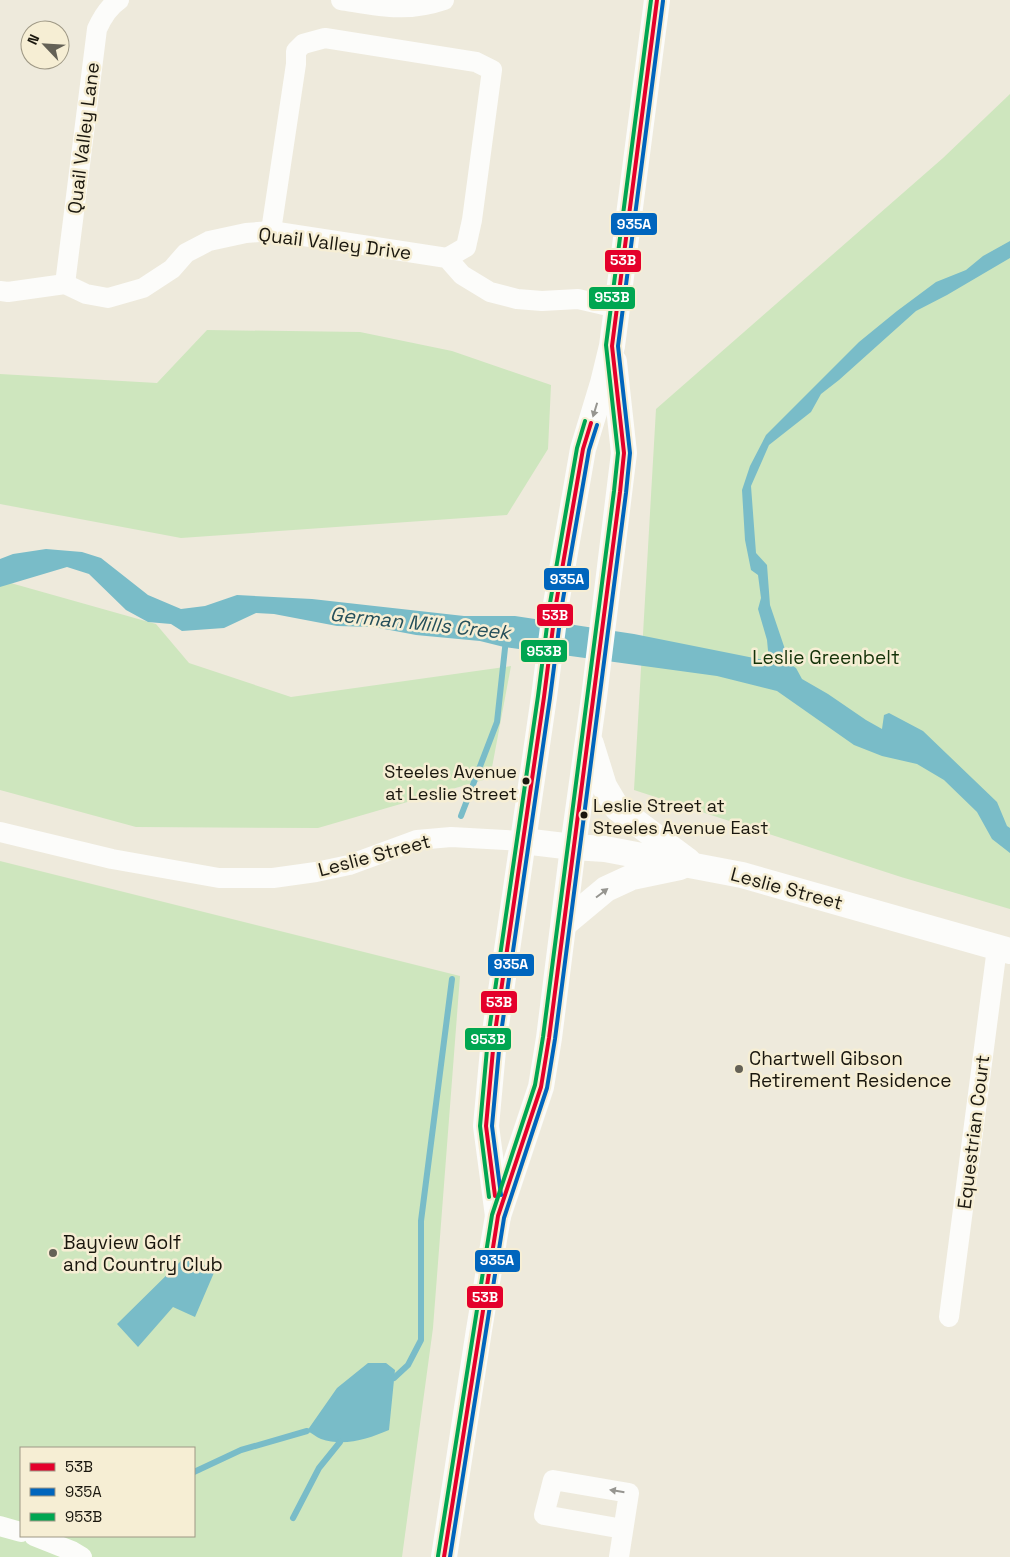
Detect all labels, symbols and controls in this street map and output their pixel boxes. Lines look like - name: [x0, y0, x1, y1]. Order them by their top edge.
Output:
- north arrow: [20, 20, 70, 70]
- text: N: [23, 31, 43, 48]
- street label: Quail Valley Lane: [62, 61, 105, 215]
- line badge: 935A: [610, 212, 658, 236]
- text: 935A: [617, 215, 651, 233]
- street label: Quail Valley Drive: [257, 222, 413, 265]
- line badge: 53B: [604, 249, 642, 273]
- text: 53B: [610, 251, 636, 269]
- line badge: 953B: [588, 286, 636, 310]
- text: 953B: [595, 288, 629, 306]
- one-way arrow: [591, 403, 599, 418]
- line badge: 935A: [543, 567, 590, 591]
- text: 935A: [550, 570, 584, 588]
- water label: German Mills Creek: [329, 601, 513, 646]
- line badge: 53B: [536, 603, 574, 627]
- text: 53B: [542, 606, 568, 624]
- line badge: 953B: [520, 639, 568, 663]
- text: 953B: [527, 642, 561, 660]
- park label: Leslie Greenbelt: [752, 645, 900, 670]
- place label: Steeles Avenue at Leslie Street: [384, 760, 517, 805]
- marker: Steeles Avenue at Leslie Street: [521, 776, 531, 786]
- place label: Leslie Street at Steeles Avenue East: [593, 794, 768, 839]
- marker: Leslie Street at Steeles Avenue East: [579, 810, 589, 820]
- street label: Leslie Street: [315, 829, 433, 882]
- street label: Leslie Street: [728, 862, 846, 915]
- one-way arrow: [595, 888, 609, 898]
- line badge: 935A: [487, 953, 535, 977]
- text: 935A: [494, 955, 528, 973]
- line badge: 53B: [480, 990, 518, 1014]
- text: 53B: [486, 993, 512, 1011]
- line badge: 953B: [464, 1027, 512, 1051]
- text: 953B: [471, 1030, 505, 1048]
- place label: Chartwell Gibson Retirement Residence: [749, 1046, 952, 1093]
- street label: Equestrian Court: [952, 1054, 995, 1211]
- marker: Chartwell Gibson Retirement Residence: [733, 1063, 745, 1075]
- place label: Bayview Golf and Country Club: [63, 1230, 223, 1277]
- marker: Bayview Golf and Country Club: [47, 1247, 59, 1259]
- line badge: 935A: [474, 1249, 521, 1273]
- text: 935A: [480, 1251, 514, 1269]
- line badge: 53B: [466, 1285, 504, 1309]
- text: 53B: [472, 1288, 498, 1306]
- legend: [20, 1447, 195, 1537]
- text: 53B: [65, 1457, 93, 1476]
- text: 935A: [65, 1482, 102, 1501]
- one-way arrow: [609, 1487, 625, 1495]
- text: 953B: [65, 1507, 102, 1526]

